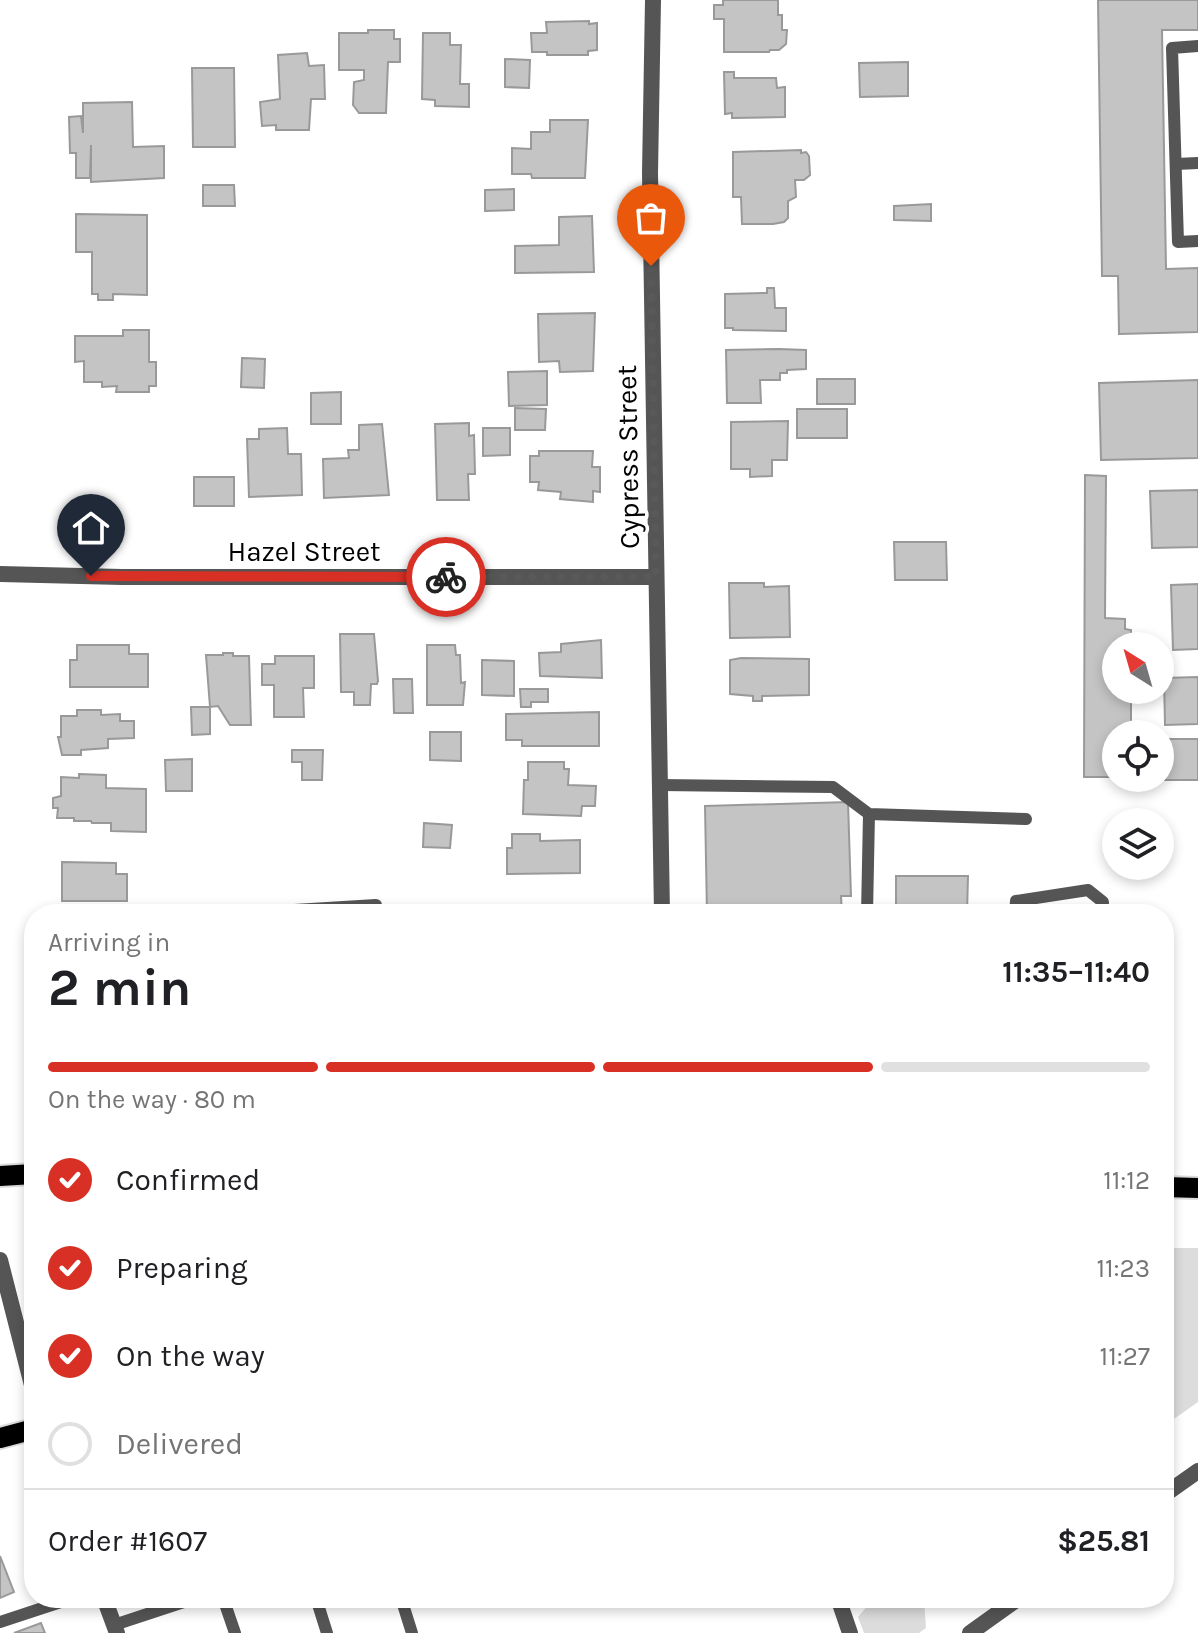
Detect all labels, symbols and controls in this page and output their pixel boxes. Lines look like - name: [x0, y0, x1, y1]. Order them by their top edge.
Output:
- pin: [617, 184, 685, 266]
- icon: bag: [629, 196, 673, 240]
- street label: Cypress Street: [610, 365, 646, 549]
- pin: [57, 494, 125, 576]
- icon: home: [69, 506, 113, 550]
- street label: Hazel Street: [227, 535, 381, 568]
- courier: [406, 537, 486, 617]
- icon: bike: [424, 555, 468, 599]
- north arrow: [1102, 632, 1174, 704]
- map controls: [1102, 632, 1174, 880]
- button: locate: [1102, 720, 1174, 792]
- button: layers: [1102, 808, 1174, 880]
- text: Arriving in: [48, 927, 170, 958]
- text: 11:35–11:40: [1002, 954, 1150, 990]
- text: 2 min: [48, 957, 191, 1018]
- text: On the way · 80 m: [48, 1084, 256, 1115]
- icon: check: [48, 1158, 92, 1202]
- text: Confirmed: [116, 1162, 260, 1198]
- text: 11:12: [1103, 1165, 1150, 1196]
- icon: check: [48, 1246, 92, 1290]
- text: Preparing: [116, 1250, 248, 1286]
- text: 11:23: [1096, 1253, 1150, 1284]
- icon: check: [48, 1334, 92, 1378]
- text: On the way: [116, 1338, 265, 1374]
- text: 11:27: [1100, 1341, 1150, 1372]
- text: Delivered: [116, 1426, 243, 1462]
- text: Order #1607: [48, 1523, 207, 1559]
- text: $25.81: [1057, 1523, 1150, 1559]

